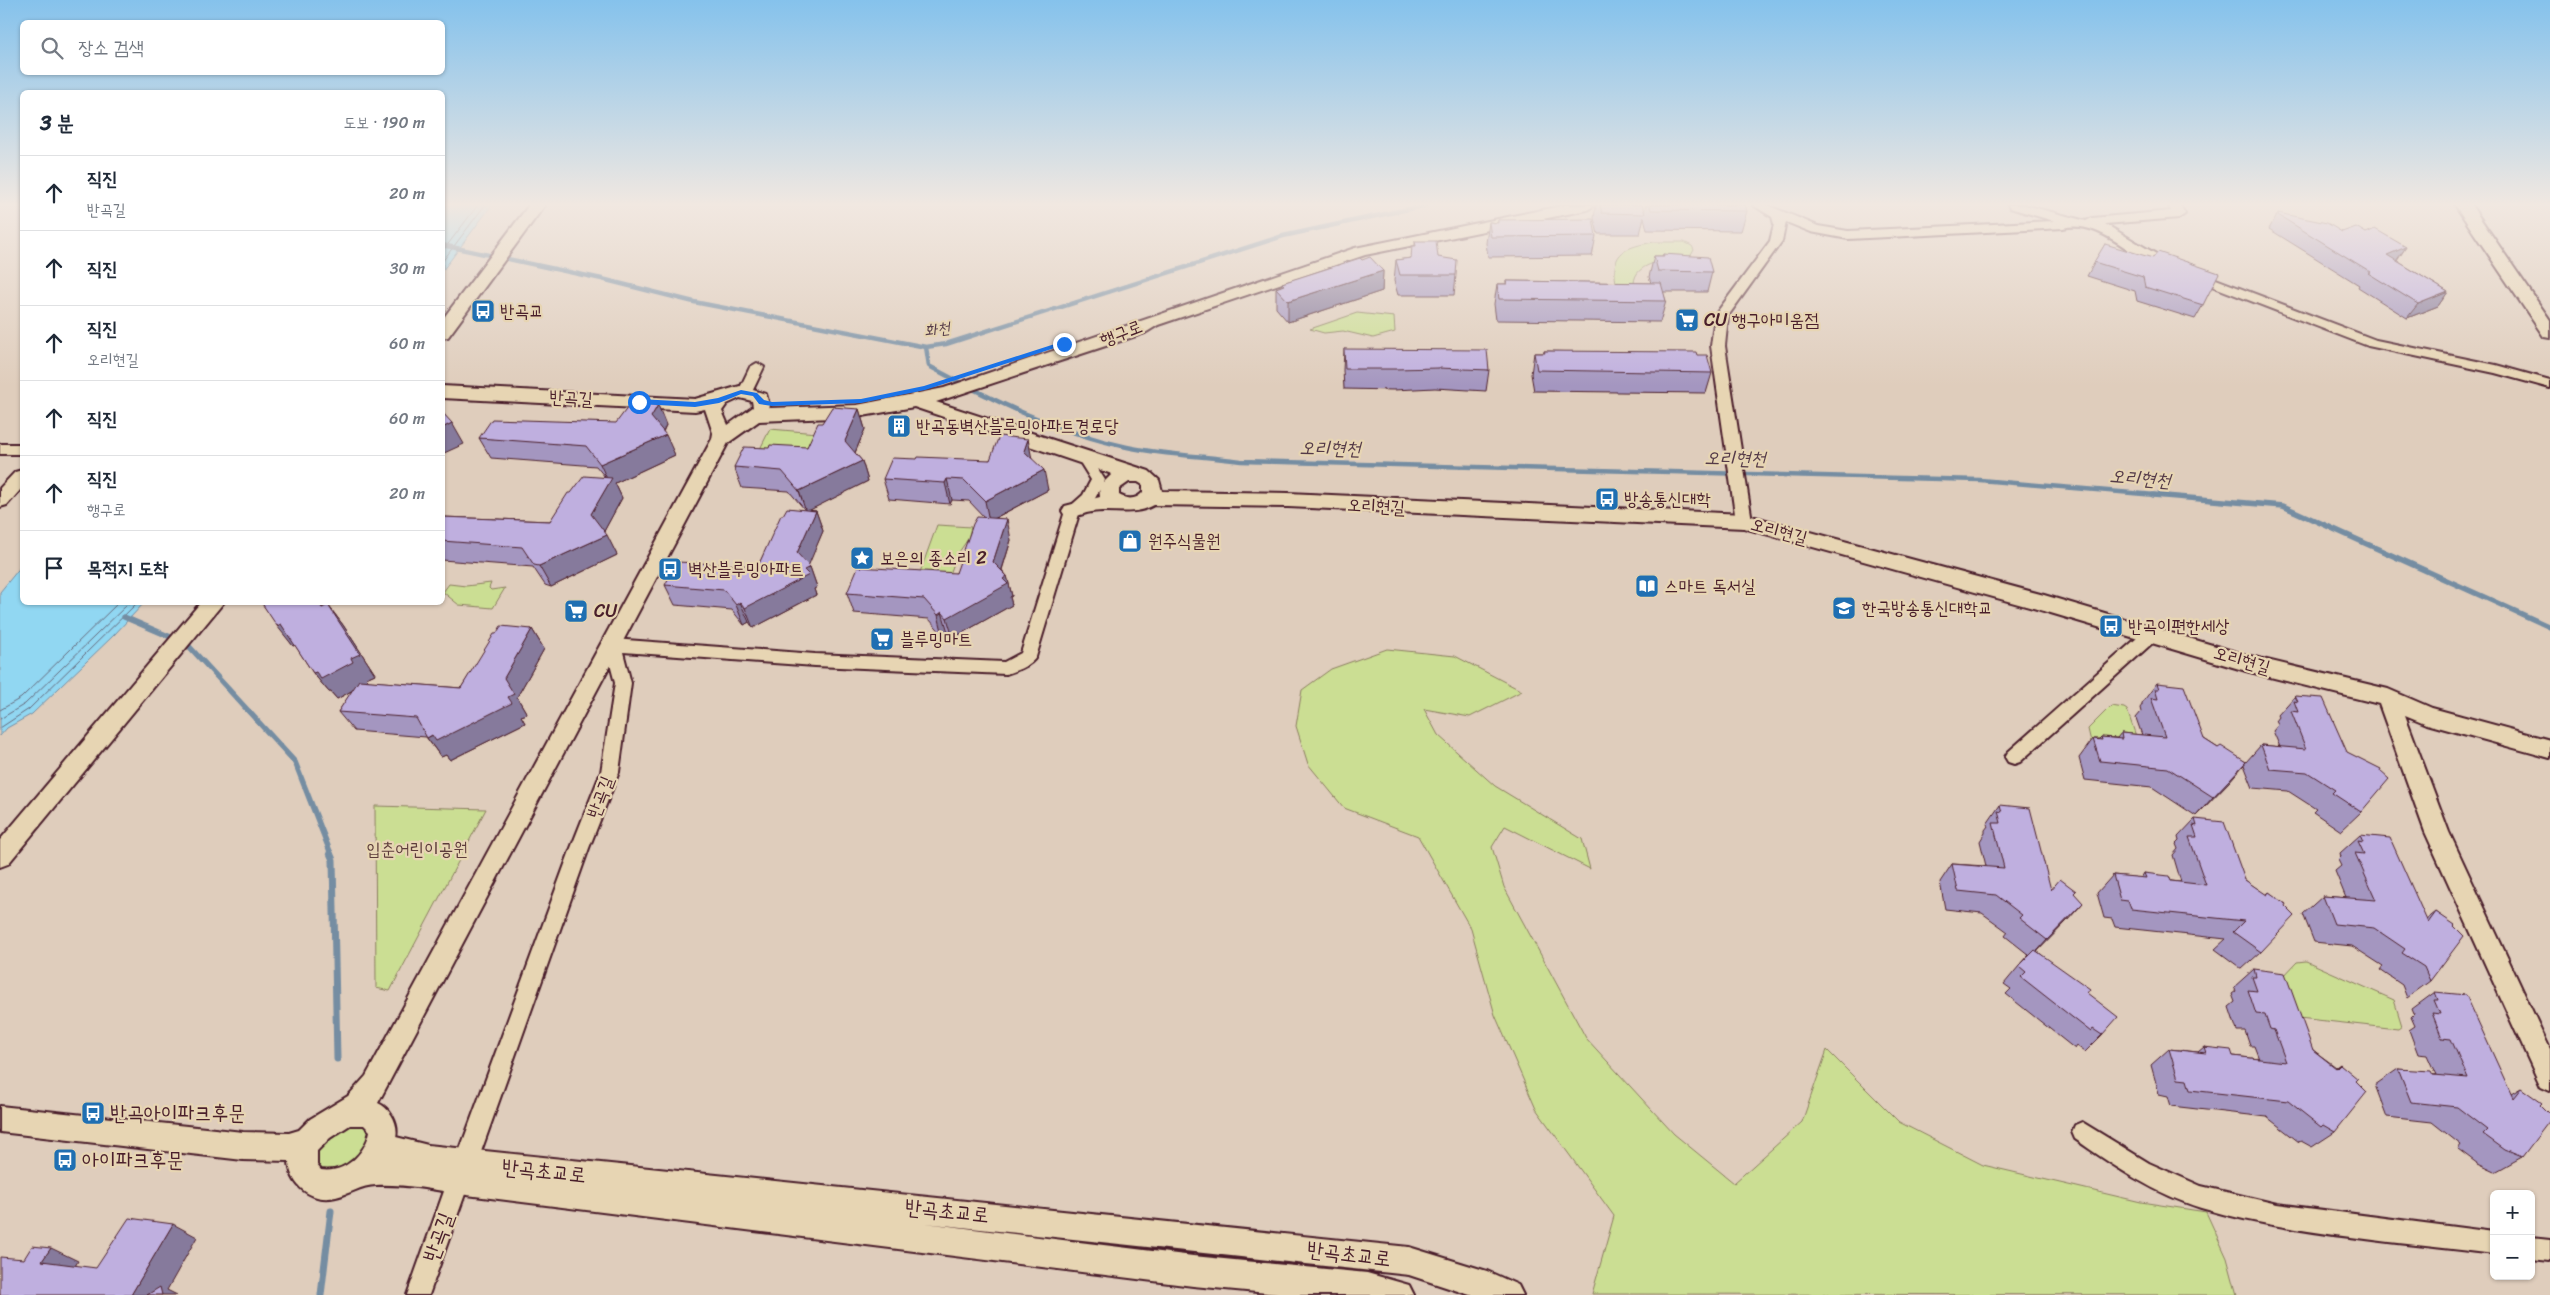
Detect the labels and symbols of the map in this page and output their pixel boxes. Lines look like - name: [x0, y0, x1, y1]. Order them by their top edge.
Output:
- place label: 반곡교: [500, 295, 543, 327]
- bus stop icon: 반곡교: [470, 298, 496, 324]
- place label: CU 행구아미움점: [1704, 304, 1819, 336]
- supermarket icon: CU 행구아미움점: [1674, 307, 1700, 333]
- street label: 행구로: [1095, 310, 1147, 356]
- water label: 화천: [922, 313, 954, 345]
- route end: [1053, 333, 1076, 356]
- street label: 반곡길: [548, 381, 594, 415]
- route start: [628, 391, 651, 414]
- place label: 반곡동벽산블루밍아파트경로당: [916, 410, 1119, 442]
- building icon: 반곡동벽산블루밍아파트경로당: [886, 413, 912, 439]
- water label: 오리현천: [1299, 431, 1363, 465]
- water label: 오리현천: [1704, 441, 1768, 475]
- water label: 오리현천: [2108, 459, 2174, 497]
- place label: 방송통신대학: [1624, 483, 1711, 515]
- bus stop icon: 방송통신대학: [1594, 486, 1620, 512]
- street label: 오리현길: [1346, 489, 1406, 524]
- street label: 오리현길: [1747, 508, 1812, 554]
- place label: 원주식물원: [1148, 525, 1220, 557]
- shop icon: 원주식물원: [1117, 528, 1143, 554]
- place label: 보은의 종소리 2: [880, 542, 987, 574]
- place icon: 보은의 종소리 2: [849, 545, 875, 571]
- place label: 벽산블루밍아파트: [688, 553, 804, 585]
- bus stop icon: 벽산블루밍아파트: [657, 556, 683, 582]
- place label: 스마트 독서실: [1664, 570, 1756, 602]
- library icon: 스마트 독서실: [1634, 573, 1660, 599]
- place label: 한국방송통신대학교: [1862, 592, 1992, 624]
- place label: CU: [594, 595, 618, 627]
- school or university icon: 한국방송통신대학교: [1831, 595, 1857, 621]
- supermarket icon: CU: [563, 598, 589, 624]
- place label: 반곡이편한세상: [2128, 610, 2230, 642]
- bus stop icon: 반곡이편한세상: [2098, 613, 2124, 639]
- place label: 블루밍마트: [900, 623, 972, 655]
- supermarket icon: 블루밍마트: [869, 626, 895, 652]
- street label: 오리현길: [2210, 637, 2275, 684]
- street label: 반곡길: [577, 771, 623, 823]
- park label: 입춘어린이공원: [366, 833, 468, 865]
- place label: 반곡아이파크후문: [110, 1094, 245, 1132]
- bus stop icon: 반곡아이파크후문: [80, 1100, 106, 1126]
- place label: 아이파크후문: [82, 1141, 183, 1179]
- bus stop icon: 아이파크후문: [52, 1147, 78, 1173]
- street label: 반곡초교로: [500, 1148, 588, 1194]
- street label: 반곡초교로: [903, 1188, 991, 1234]
- street label: 반곡길: [411, 1207, 465, 1267]
- street label: 반곡초교로: [1305, 1230, 1393, 1278]

